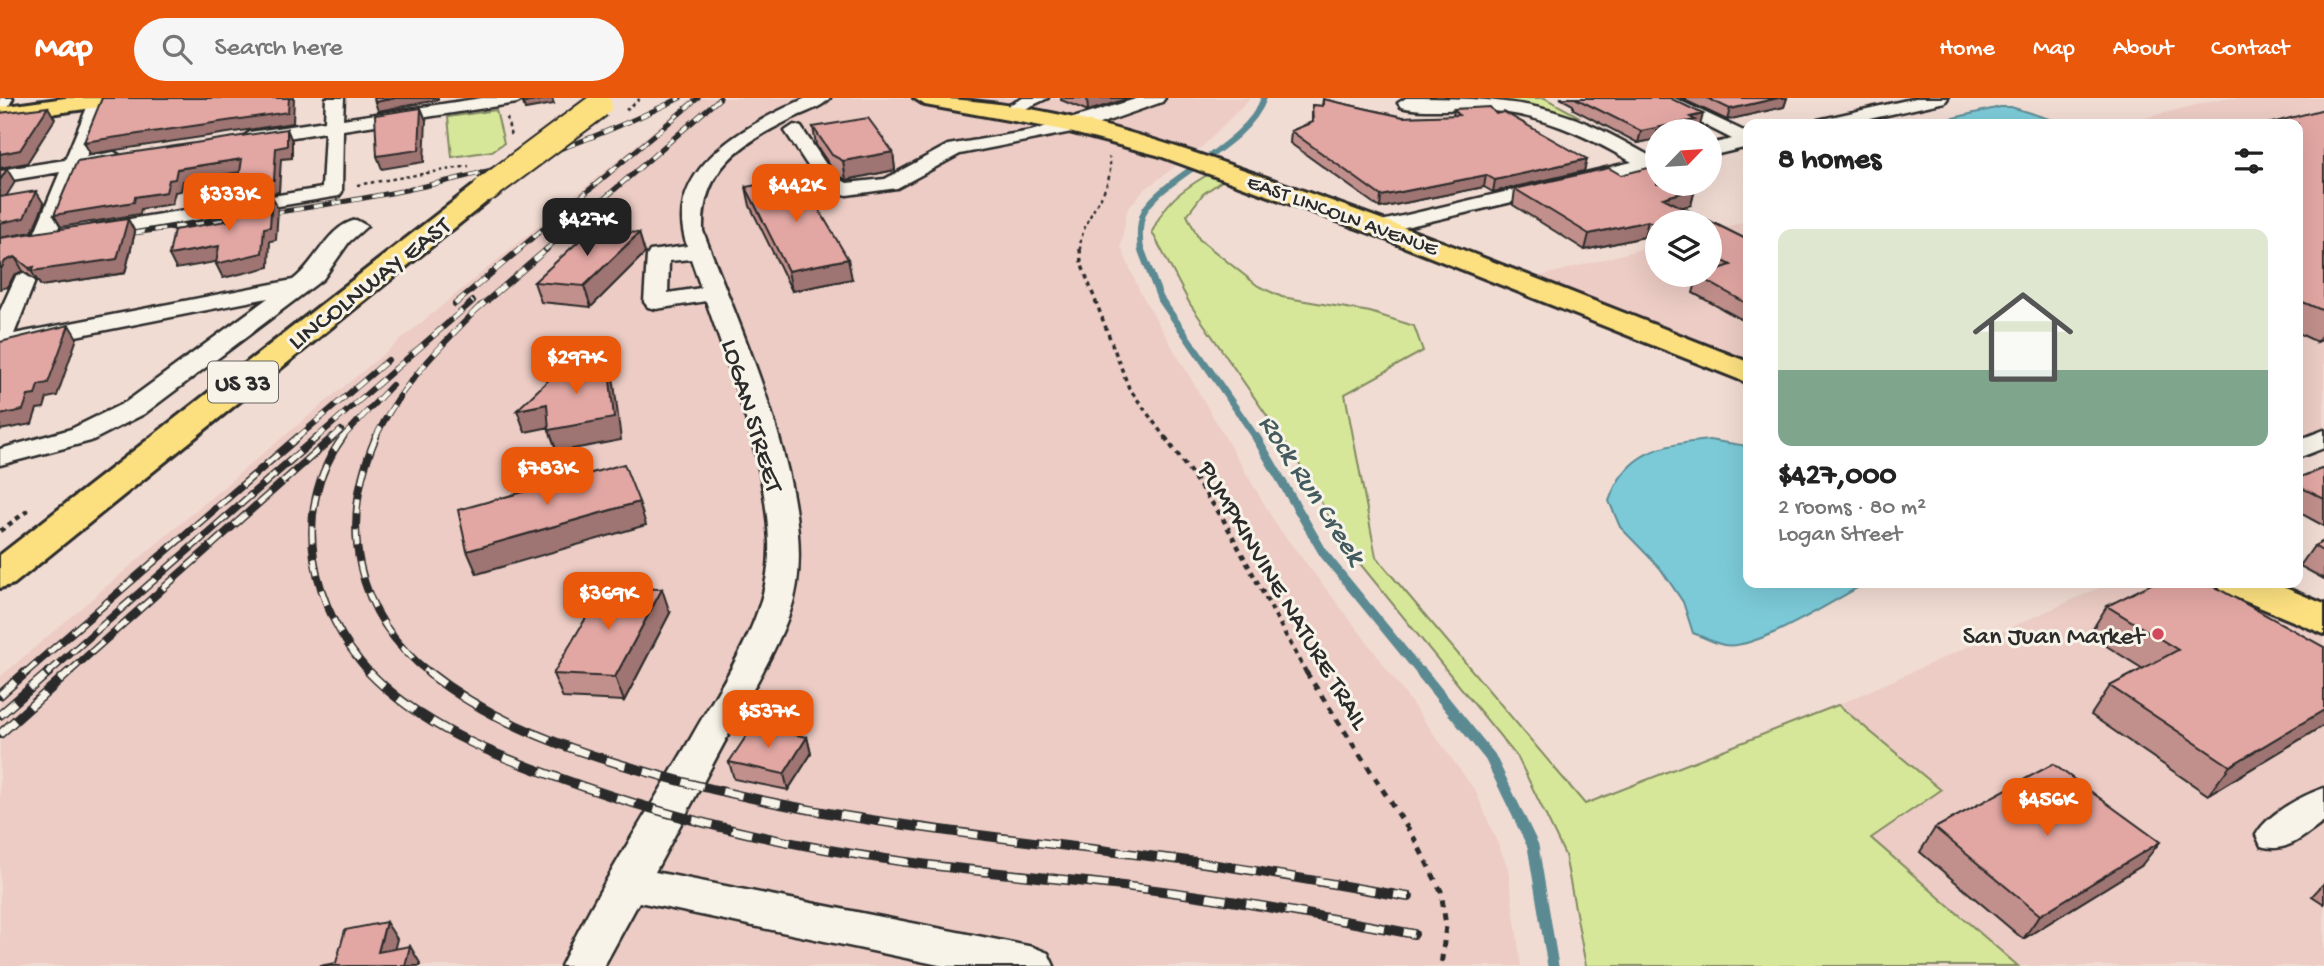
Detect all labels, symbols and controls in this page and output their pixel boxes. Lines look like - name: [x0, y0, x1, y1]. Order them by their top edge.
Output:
- search box: [134, 18, 624, 81]
- text: Map: [35, 30, 92, 68]
- icon: search: [158, 30, 196, 68]
- text: Search here: [214, 34, 343, 65]
- text: Home: [1939, 35, 1995, 64]
- text: Map: [2033, 35, 2075, 64]
- text: About: [2113, 35, 2173, 64]
- text: Contact: [2211, 35, 2289, 64]
- north arrow: [1645, 119, 1722, 196]
- map controls: [1645, 119, 1722, 287]
- icon: filters: [2230, 142, 2268, 180]
- text: 8 homes: [1778, 144, 1881, 179]
- pin: $442K: [747, 164, 845, 224]
- street label: EAST LINCOLN AVENUE: [1243, 171, 1441, 264]
- text: $442K: [768, 173, 824, 200]
- pin: $333K: [180, 174, 278, 233]
- text: $333K: [200, 182, 258, 209]
- pin: $427K: [538, 198, 636, 258]
- text: $427K: [558, 207, 616, 234]
- button: layers: [1645, 210, 1722, 287]
- street label: LINCOLNWAY EAST: [283, 212, 459, 359]
- icon: home: [1960, 274, 2086, 400]
- pin: $297K: [527, 336, 625, 396]
- street label: LOGAN STREET: [712, 336, 788, 497]
- text: $297K: [547, 345, 605, 372]
- road number: US 33: [208, 362, 278, 402]
- water label: Rock Run Creek: [1250, 409, 1372, 574]
- pin: $783K: [498, 448, 596, 507]
- text: $783K: [517, 456, 577, 483]
- street label: PUMPKINVINE NATURE TRAIL: [1188, 456, 1374, 737]
- text: $427,000: [1778, 460, 1897, 495]
- text: 2 rooms · 80 m²: [1778, 495, 1926, 522]
- text: Logan Street: [1778, 522, 1902, 549]
- pin: $369K: [559, 573, 657, 632]
- text: $369K: [579, 581, 637, 608]
- place label: San Juan Market: [1963, 623, 2146, 654]
- marker: San Juan Market: [2150, 626, 2166, 642]
- pin: $537K: [719, 690, 817, 750]
- text: $537K: [739, 699, 798, 726]
- pin: $456K: [1998, 778, 2096, 838]
- text: $456K: [2018, 787, 2076, 814]

